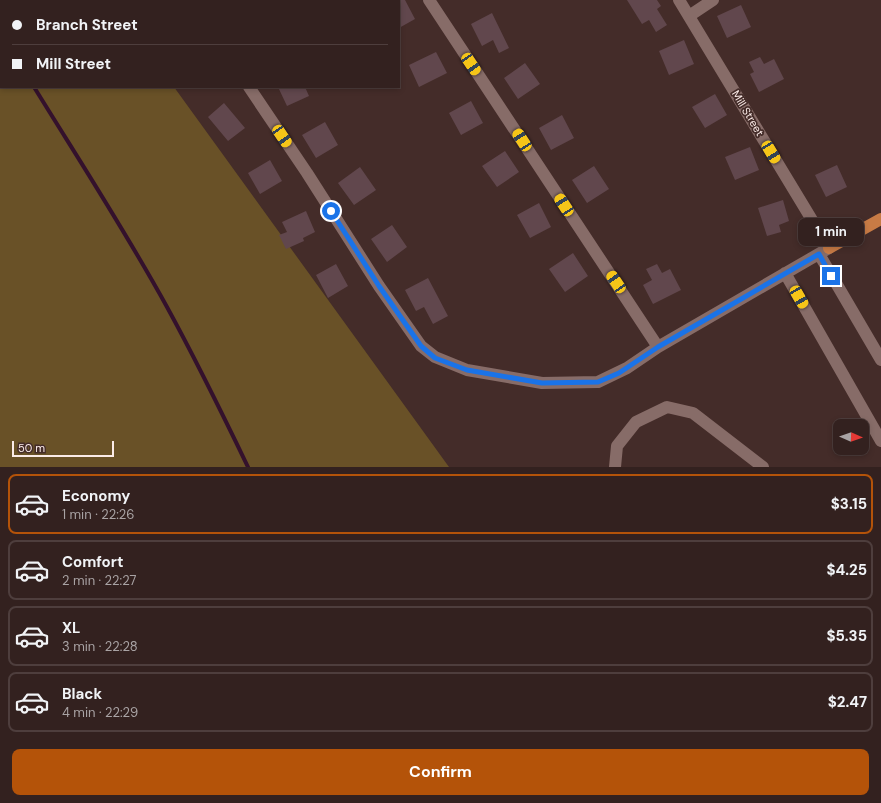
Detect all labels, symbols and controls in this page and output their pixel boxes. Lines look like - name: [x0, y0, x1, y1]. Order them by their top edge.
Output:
- text: Branch Street: [36, 15, 138, 35]
- car: [459, 51, 483, 77]
- text: Mill Street: [36, 54, 111, 74]
- street label: Mill Street: [729, 88, 767, 138]
- car: [270, 123, 294, 149]
- car: [510, 127, 534, 153]
- car: [760, 139, 782, 165]
- car: [552, 192, 576, 218]
- route start: [322, 202, 340, 220]
- callout: 1 min: [798, 218, 864, 246]
- text: 1 min: [815, 223, 847, 240]
- route end: [822, 267, 840, 285]
- car: [604, 269, 628, 295]
- car: [788, 284, 810, 310]
- north arrow: [833, 419, 869, 455]
- map controls: [833, 419, 869, 455]
- scale bar: [12, 439, 114, 458]
- text: 50 m: [18, 441, 45, 455]
- icon: car: [14, 486, 50, 522]
- text: Economy: [62, 486, 130, 506]
- text: $3.15: [831, 494, 867, 514]
- text: 1 min · 22:26: [62, 506, 134, 523]
- icon: car: [14, 552, 50, 588]
- text: Comfort: [62, 552, 123, 572]
- text: $4.25: [826, 560, 867, 580]
- text: 2 min · 22:27: [62, 572, 136, 589]
- icon: car: [14, 618, 50, 654]
- text: XL: [62, 618, 80, 638]
- text: $5.35: [826, 626, 867, 646]
- text: 3 min · 22:28: [62, 638, 138, 655]
- icon: car: [14, 684, 50, 720]
- text: Black: [62, 684, 102, 704]
- text: $2.47: [828, 692, 867, 712]
- text: 4 min · 22:29: [62, 704, 138, 721]
- button: Confirm: [12, 749, 869, 795]

